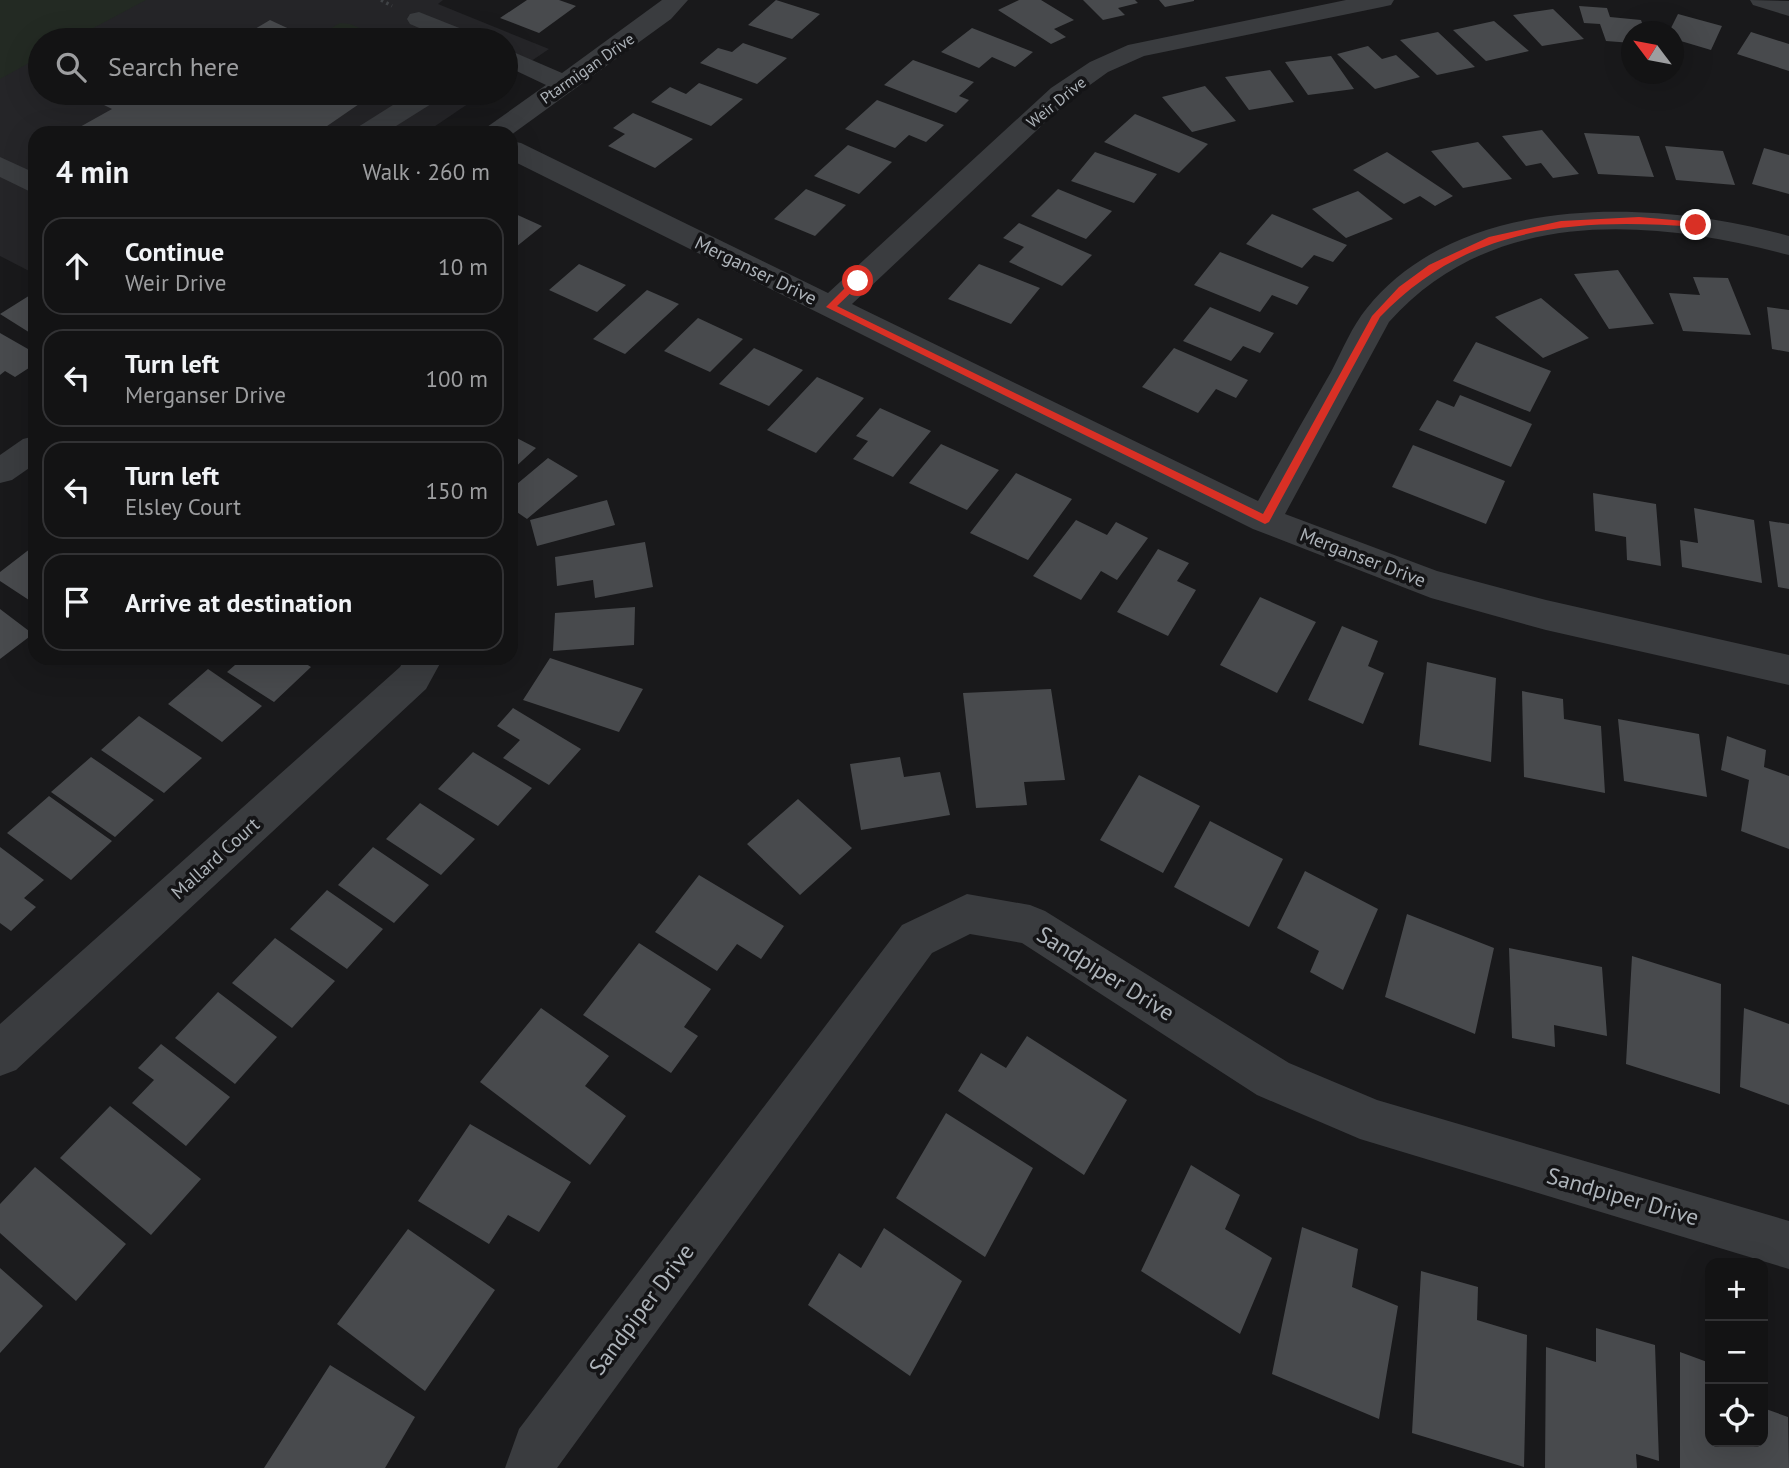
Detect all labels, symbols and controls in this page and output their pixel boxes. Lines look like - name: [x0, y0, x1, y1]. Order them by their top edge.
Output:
- north arrow: [1621, 21, 1684, 84]
- search box: [28, 28, 518, 105]
- street label: Ptarmigan Drive: [536, 28, 638, 108]
- icon: search: [52, 48, 90, 86]
- text: Search here: [108, 50, 239, 83]
- street label: Weir Drive: [1022, 72, 1090, 132]
- text: 4 min: [56, 152, 129, 191]
- text: Walk · 260 m: [363, 157, 490, 186]
- route end: [1680, 209, 1711, 240]
- street label: Merganser Drive: [691, 230, 821, 310]
- text: Continue: [125, 235, 224, 268]
- icon: ahead: [58, 247, 96, 285]
- text: 10 m: [438, 252, 488, 281]
- route start: [842, 265, 873, 296]
- text: Weir Drive: [125, 268, 226, 297]
- text: Turn left: [125, 347, 219, 380]
- icon: left: [58, 359, 96, 397]
- text: 100 m: [426, 364, 488, 393]
- text: Merganser Drive: [125, 380, 286, 409]
- text: Turn left: [125, 459, 219, 492]
- icon: left: [58, 471, 96, 509]
- text: 150 m: [426, 476, 488, 505]
- text: Elsley Court: [125, 492, 241, 521]
- street label: Merganser Drive: [1297, 522, 1429, 592]
- icon: arrive: [58, 583, 96, 621]
- text: Arrive at destination: [125, 586, 352, 619]
- street label: Mallard Court: [166, 812, 265, 904]
- street label: Sandpiper Drive: [1032, 919, 1180, 1027]
- street label: Sandpiper Drive: [1544, 1160, 1702, 1232]
- street label: Sandpiper Drive: [582, 1238, 700, 1380]
- map controls: [1705, 1258, 1768, 1447]
- button: +: [1705, 1258, 1768, 1321]
- button: −: [1705, 1321, 1768, 1384]
- button: locate: [1705, 1384, 1768, 1447]

